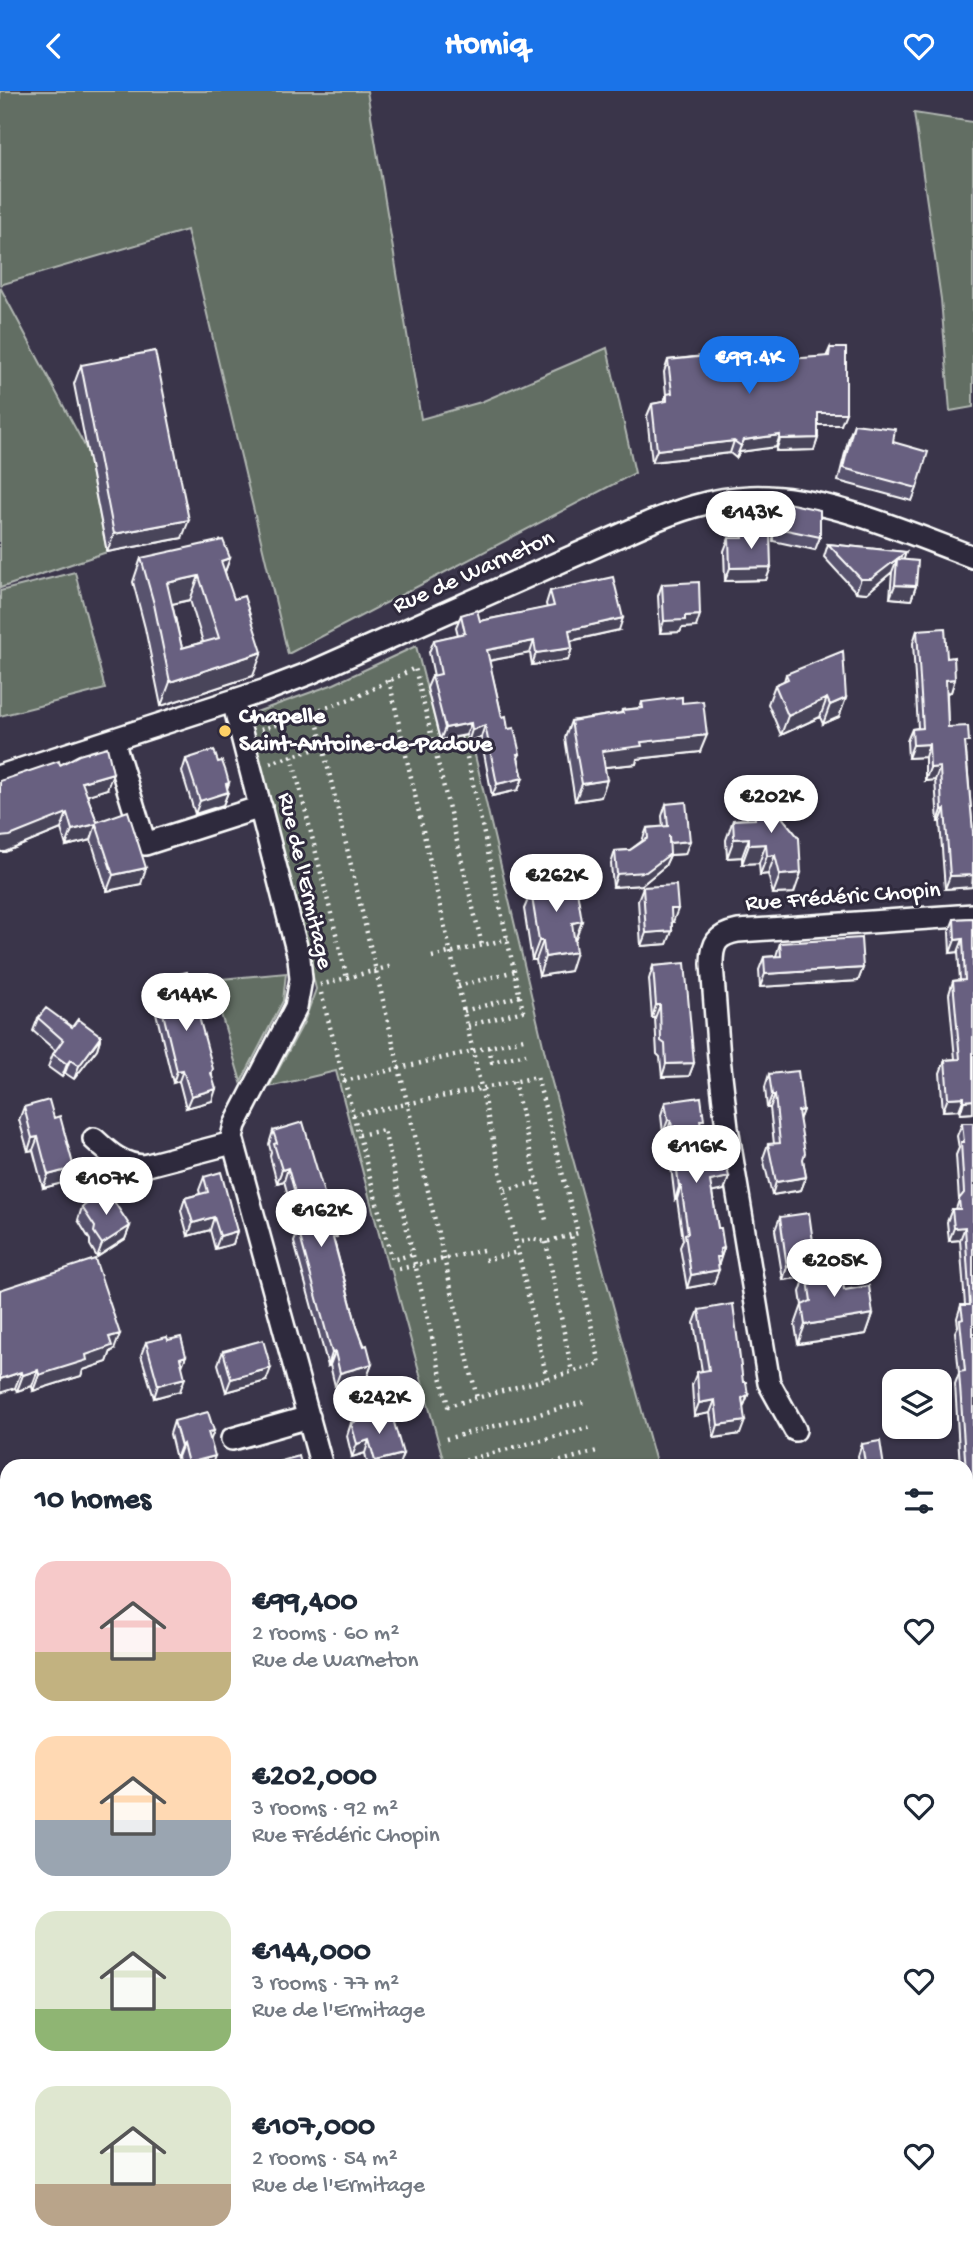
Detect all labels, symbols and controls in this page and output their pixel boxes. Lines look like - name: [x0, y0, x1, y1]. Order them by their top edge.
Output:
- icon: back: [35, 27, 73, 65]
- text: Homiq: [445, 27, 528, 65]
- icon: heart: [900, 27, 938, 65]
- pin: €99.4K: [692, 337, 806, 396]
- text: €99.4K: [715, 345, 783, 372]
- pin: €143K: [702, 491, 800, 551]
- text: €143K: [722, 500, 780, 527]
- street label: Rue de Warneton: [389, 524, 560, 622]
- place label: Chapelle Saint-Antoine-de-Padoue: [239, 703, 494, 760]
- marker: Chapelle Saint-Antoine-de-Padoue: [217, 723, 233, 739]
- pin: €202K: [722, 775, 820, 835]
- text: €202K: [740, 784, 802, 811]
- street label: Rue de l'Ermitage: [270, 790, 339, 973]
- pin: €262K: [507, 855, 605, 914]
- text: €262K: [526, 863, 586, 890]
- street label: Rue Frédéric Chopin: [744, 877, 942, 919]
- pin: €144K: [137, 974, 235, 1033]
- text: €144K: [157, 982, 215, 1009]
- pin: €116K: [647, 1125, 745, 1185]
- text: €116K: [668, 1134, 724, 1161]
- pin: €107K: [57, 1157, 155, 1217]
- text: €107K: [76, 1166, 136, 1193]
- pin: €162K: [272, 1189, 370, 1249]
- text: €162K: [292, 1198, 350, 1225]
- pin: €205K: [785, 1239, 883, 1299]
- text: €205K: [803, 1248, 865, 1275]
- map controls: [882, 1369, 952, 1439]
- button: layers: [882, 1369, 952, 1439]
- pin: €242K: [330, 1377, 428, 1436]
- text: €242K: [349, 1385, 409, 1412]
- icon: filters: [900, 1482, 938, 1520]
- text: 10 homes: [35, 1484, 151, 1519]
- text: €99,400: [252, 1586, 358, 1621]
- icon: home: [91, 1589, 175, 1673]
- icon: heart: [900, 1612, 938, 1650]
- text: 2 rooms · 60 m²: [252, 1621, 399, 1648]
- text: Rue de Warneton: [252, 1648, 418, 1675]
- text: €202,000: [252, 1761, 377, 1796]
- icon: home: [91, 1764, 175, 1848]
- icon: heart: [900, 1787, 938, 1825]
- text: 3 rooms · 92 m²: [252, 1796, 398, 1823]
- text: Rue Frédéric Chopin: [252, 1823, 440, 1850]
- text: €144,000: [252, 1936, 371, 1971]
- icon: home: [91, 1939, 175, 2023]
- icon: heart: [900, 1962, 938, 2000]
- text: 3 rooms · 77 m²: [252, 1971, 399, 1998]
- text: Rue de l'Ermitage: [252, 1998, 425, 2025]
- text: €107,000: [252, 2111, 375, 2146]
- icon: home: [91, 2114, 175, 2198]
- icon: heart: [900, 2137, 938, 2175]
- text: 2 rooms · 54 m²: [252, 2146, 398, 2173]
- text: Rue de l'Ermitage: [252, 2173, 425, 2200]

